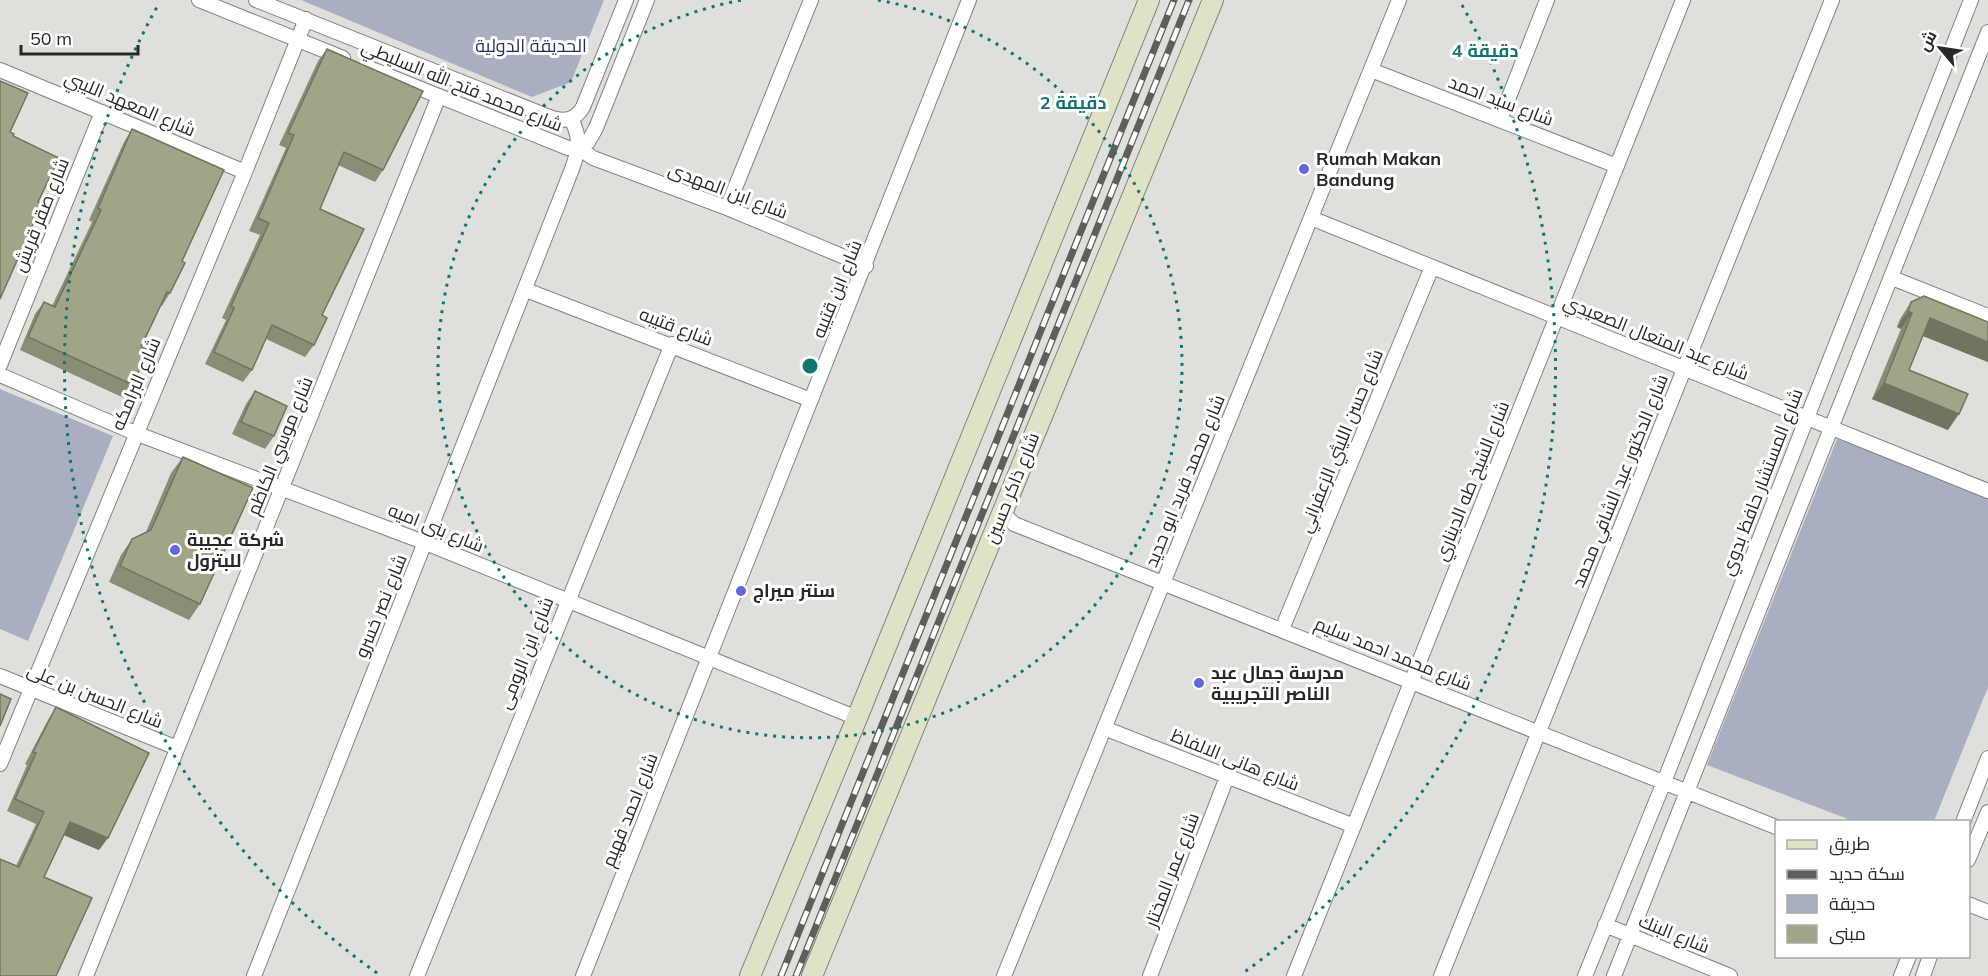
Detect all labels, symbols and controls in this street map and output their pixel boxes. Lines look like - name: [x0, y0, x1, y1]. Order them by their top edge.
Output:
- scale bar: [21, 18, 138, 56]
- north arrow: [1910, 18, 1970, 78]
- text: 50 m: [30, 27, 72, 50]
- text: ش: [1913, 27, 1941, 55]
- park label: الحديقة الدولية: [475, 34, 587, 57]
- street label: شارع محمد فتح الله السليطي: [357, 35, 566, 139]
- text: 4 دقيقة: [1452, 39, 1518, 62]
- street label: شارع المعهد الليبي: [60, 66, 199, 144]
- street label: شارع سيد احمد: [1445, 70, 1557, 132]
- text: 2 دقيقة: [1040, 91, 1106, 114]
- place label: Rumah Makan Bandung: [1316, 147, 1441, 191]
- street label: شارع صقر قريش: [7, 154, 75, 276]
- street label: شارع ابن المهدى: [665, 157, 791, 225]
- marker: Rumah Makan Bandung: [1297, 162, 1311, 176]
- street label: شارع ابن قتيبه: [806, 236, 868, 342]
- street label: شارع عبد المتعال الصعيدي: [1559, 290, 1752, 388]
- street label: شارع قتيبه: [636, 302, 716, 352]
- street label: شارع البرامكه: [106, 334, 166, 434]
- street label: شارع حسن الليثي الزعفراني: [1293, 346, 1391, 537]
- centre of rings: [800, 356, 820, 376]
- street label: شارع الدكتور عبد الشافي محمد: [1566, 371, 1676, 592]
- street label: شارع موسي الكاظم: [241, 373, 320, 519]
- street label: شارع المستشار حافظ بدوي: [1715, 385, 1811, 580]
- street label: شارع محمد فريد ابو حديد: [1139, 391, 1231, 571]
- street label: شارع الشيخ طه الديناري: [1429, 398, 1517, 565]
- street label: شارع ذاكر حسين: [979, 429, 1045, 547]
- street label: شارع بنى اميه: [385, 498, 487, 558]
- place label: شركة عجيبة للبترول: [187, 528, 284, 572]
- marker: شركة عجيبة للبترول: [168, 543, 182, 557]
- street label: شارع نصر خسرو: [349, 551, 413, 661]
- place label: سنتر ميراج: [753, 579, 835, 603]
- marker: سنتر ميراج: [734, 584, 748, 598]
- street label: شارع ابن الرومى: [493, 593, 559, 713]
- street label: شارع محمد احمد سليم: [1311, 612, 1475, 696]
- street label: شارع الحسن بن على: [24, 658, 166, 734]
- place label: مدرسة جمال عبد الناصر التجريبية: [1211, 661, 1344, 705]
- marker: مدرسة جمال عبد الناصر التجريبية: [1192, 676, 1206, 690]
- street label: شارع هانى الالفاظ: [1167, 723, 1303, 797]
- street label: شارع احمد فهيم: [596, 749, 664, 871]
- street label: شارع عمر المختار: [1139, 809, 1205, 932]
- legend: [1775, 820, 1970, 958]
- text: طريق: [1829, 832, 1870, 856]
- text: سكة حديد: [1829, 862, 1905, 885]
- text: حديقة: [1829, 892, 1875, 915]
- street label: شارع البنك: [1635, 909, 1713, 959]
- text: مبنى: [1829, 922, 1866, 945]

